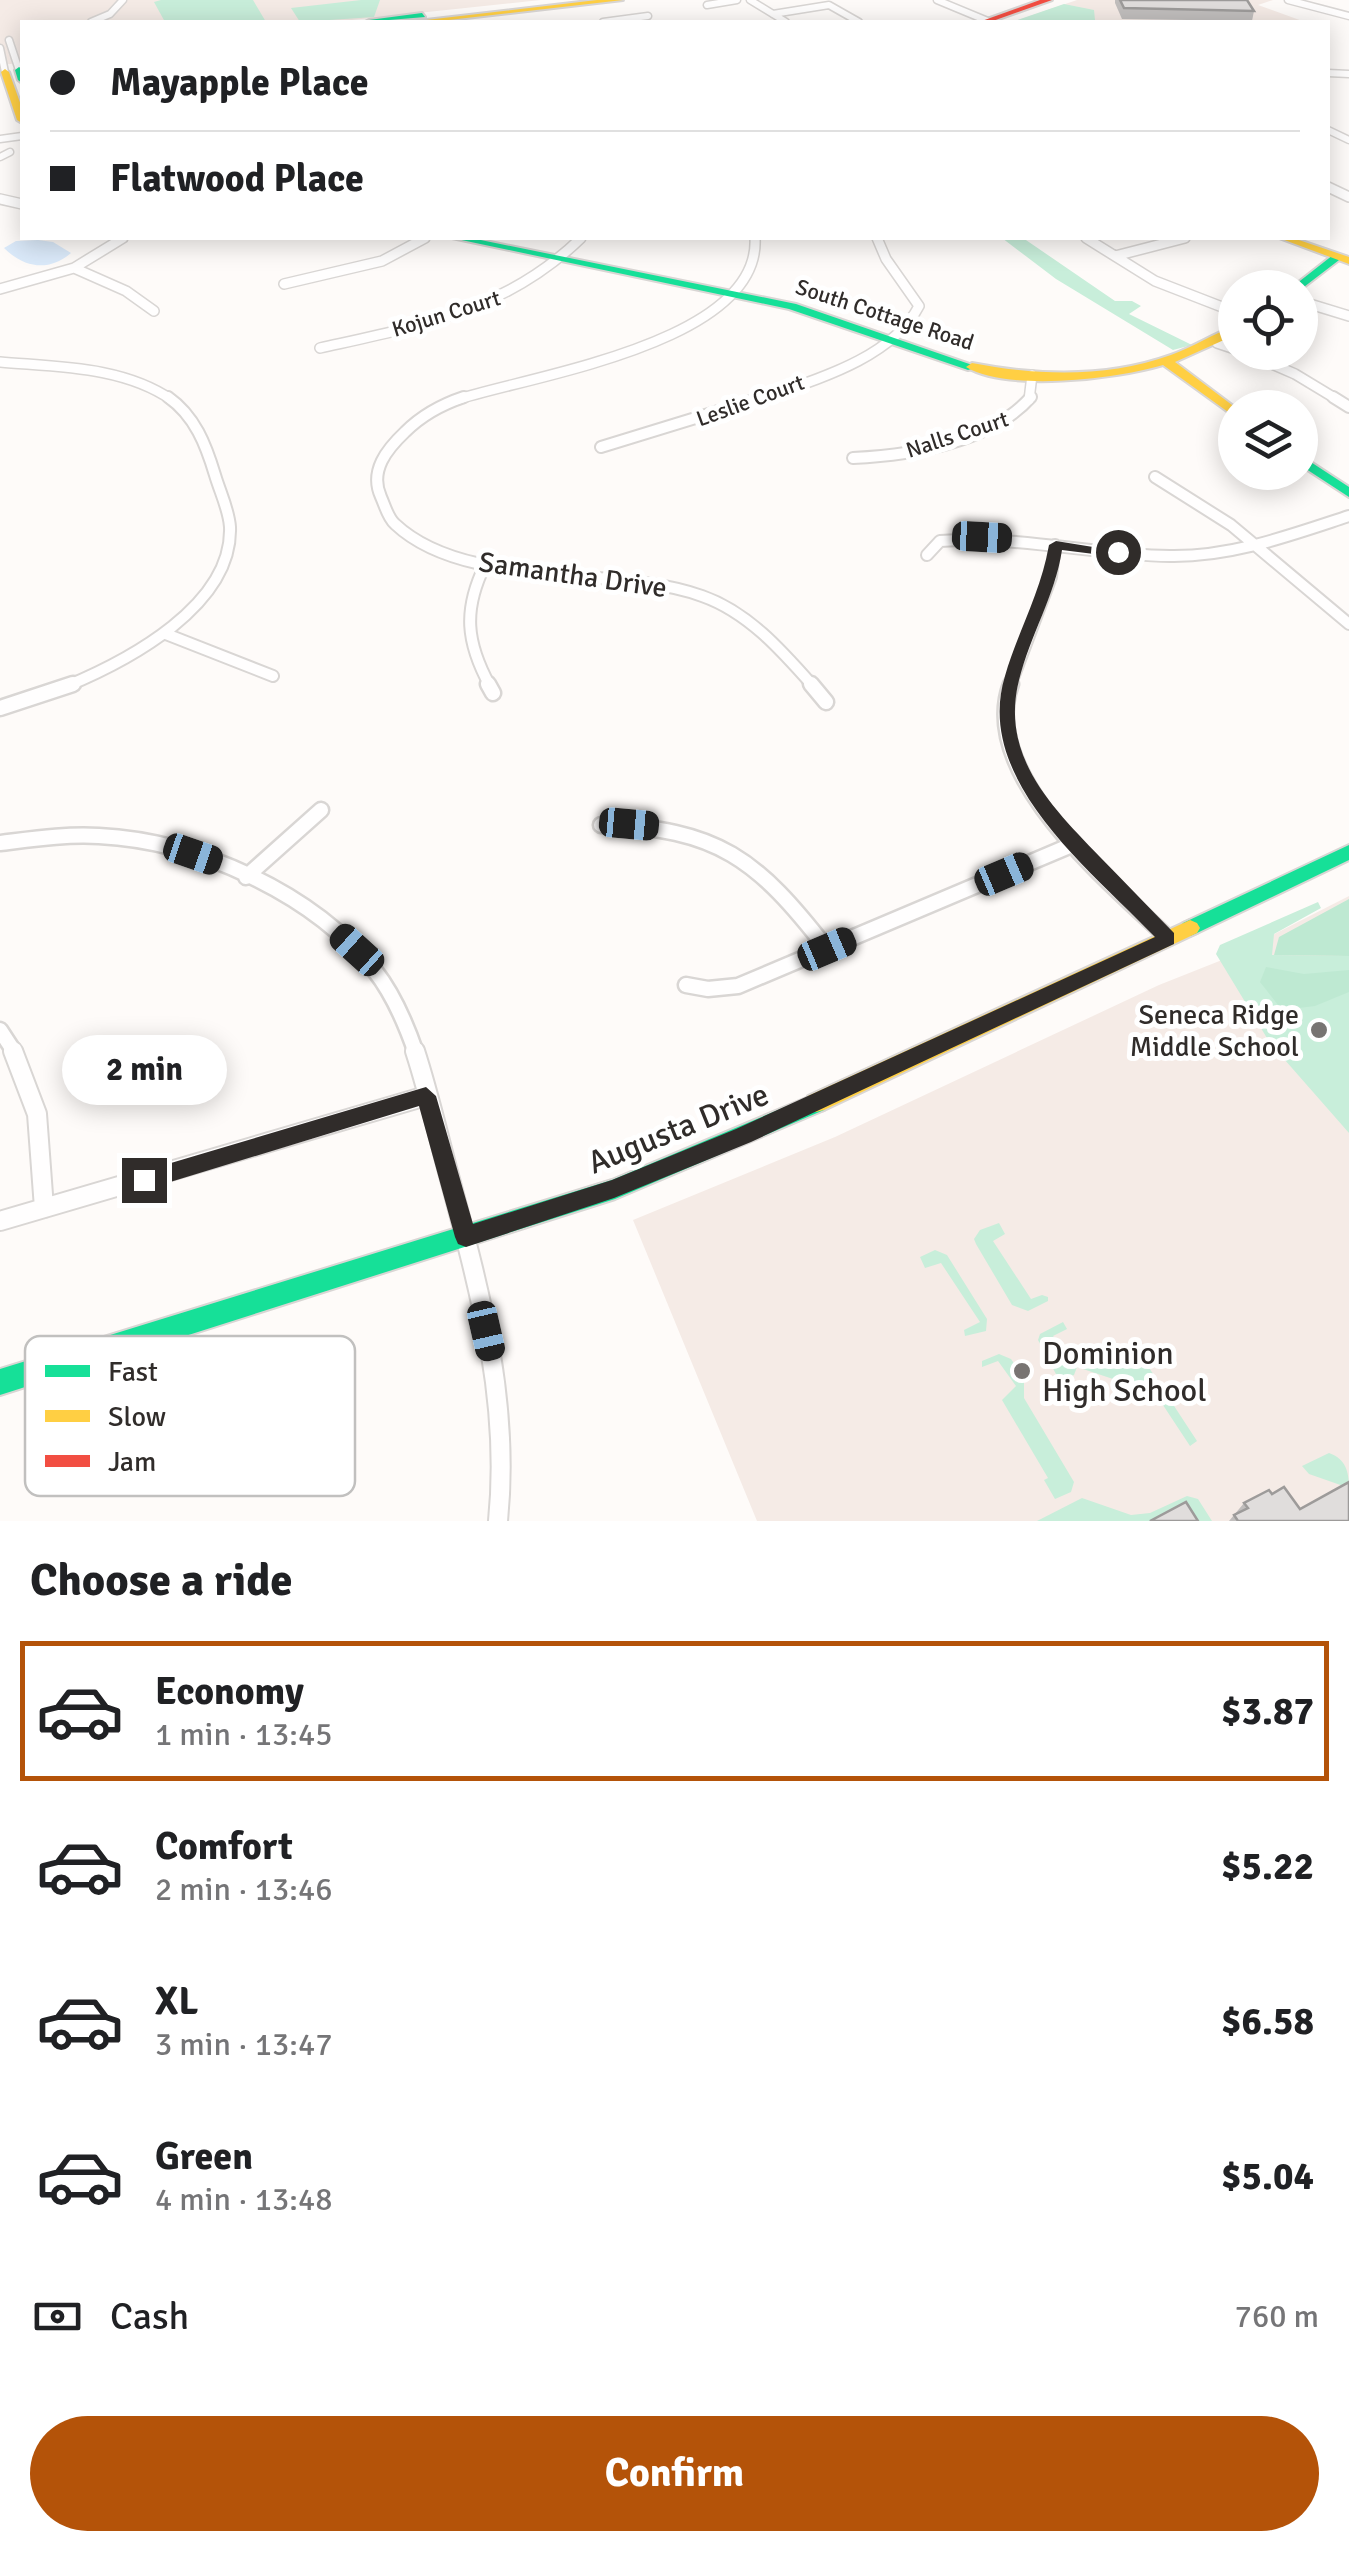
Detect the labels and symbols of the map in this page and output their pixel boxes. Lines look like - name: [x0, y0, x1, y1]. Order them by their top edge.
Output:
- street label: South Cottage Road: [792, 273, 977, 356]
- street label: Kojun Court: [389, 284, 504, 343]
- street label: Leslie Court: [693, 368, 808, 432]
- street label: Nalls Court: [903, 405, 1012, 464]
- car: [951, 520, 1013, 554]
- route start: [1096, 530, 1141, 575]
- street label: Samantha Drive: [477, 545, 669, 605]
- car: [598, 806, 660, 842]
- car: [160, 830, 226, 878]
- car: [971, 848, 1037, 900]
- car: [325, 919, 389, 981]
- car: [794, 923, 860, 975]
- place label: Seneca Ridge Middle School: [1130, 998, 1299, 1064]
- marker: Seneca Ridge Middle School: [1308, 1019, 1330, 1041]
- callout: 2 min: [62, 1035, 226, 1105]
- street label: Augusta Drive: [582, 1075, 774, 1182]
- route end: [122, 1158, 167, 1203]
- car: [465, 1298, 507, 1364]
- place label: Dominion High School: [1042, 1334, 1207, 1410]
- legend: [25, 1336, 355, 1496]
- text: Fast: [108, 1355, 158, 1389]
- marker: Dominion High School: [1011, 1360, 1033, 1382]
- text: Slow: [108, 1400, 166, 1434]
- text: Jam: [108, 1445, 156, 1479]

